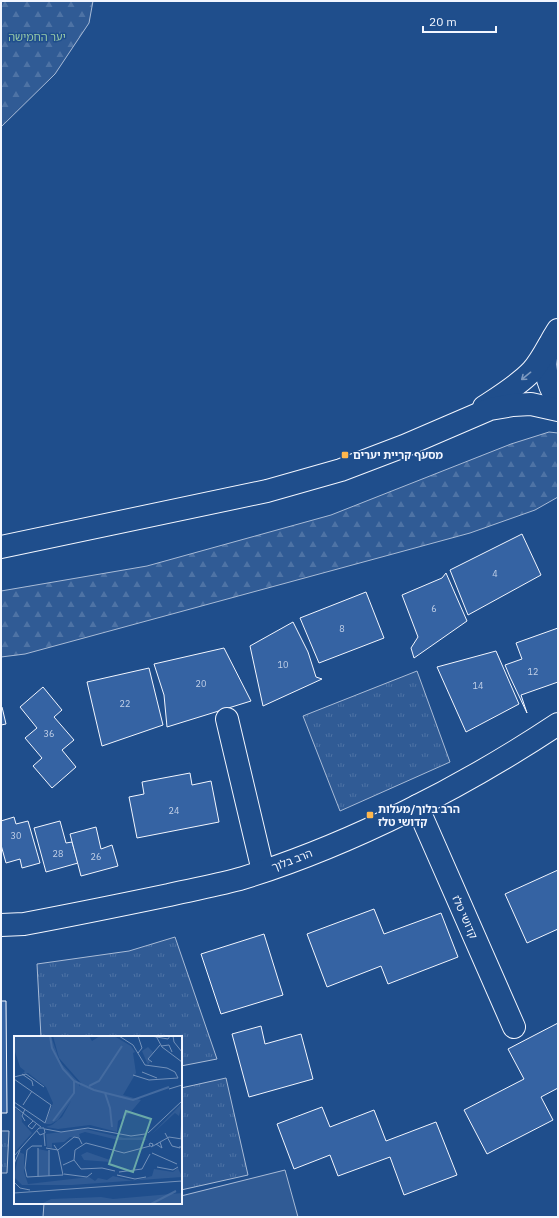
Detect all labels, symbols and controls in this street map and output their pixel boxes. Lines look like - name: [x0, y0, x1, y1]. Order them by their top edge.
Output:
- scale bar: [423, 8, 496, 34]
- text: 20 m: [429, 14, 457, 29]
- park label: יער החמישה: [8, 30, 66, 44]
- one-way arrow: [521, 371, 532, 380]
- place label: מסעף קריית יערים: [353, 448, 443, 462]
- marker: מסעף קריית יערים: [340, 450, 350, 460]
- house number: 4: [492, 568, 498, 579]
- house number: 6: [431, 603, 437, 614]
- house number: 8: [339, 623, 345, 634]
- house number: 10: [278, 659, 288, 670]
- house number: 12: [528, 666, 538, 677]
- house number: 20: [196, 678, 206, 689]
- house number: 14: [473, 680, 483, 691]
- house number: 22: [120, 698, 130, 709]
- house number: 36: [44, 728, 54, 739]
- place label: הרב בלוך/מעלות קדושי טלז: [378, 802, 460, 829]
- house number: 24: [169, 805, 179, 816]
- marker: הרב בלוך/מעלות קדושי טלז: [365, 810, 375, 820]
- house number: 30: [11, 830, 21, 841]
- street label: הרב בלוך: [270, 846, 314, 874]
- house number: 28: [53, 848, 63, 859]
- house number: 26: [91, 851, 101, 862]
- street label: קדושי טלז: [449, 893, 481, 941]
- inset map: [14, 1036, 182, 1204]

